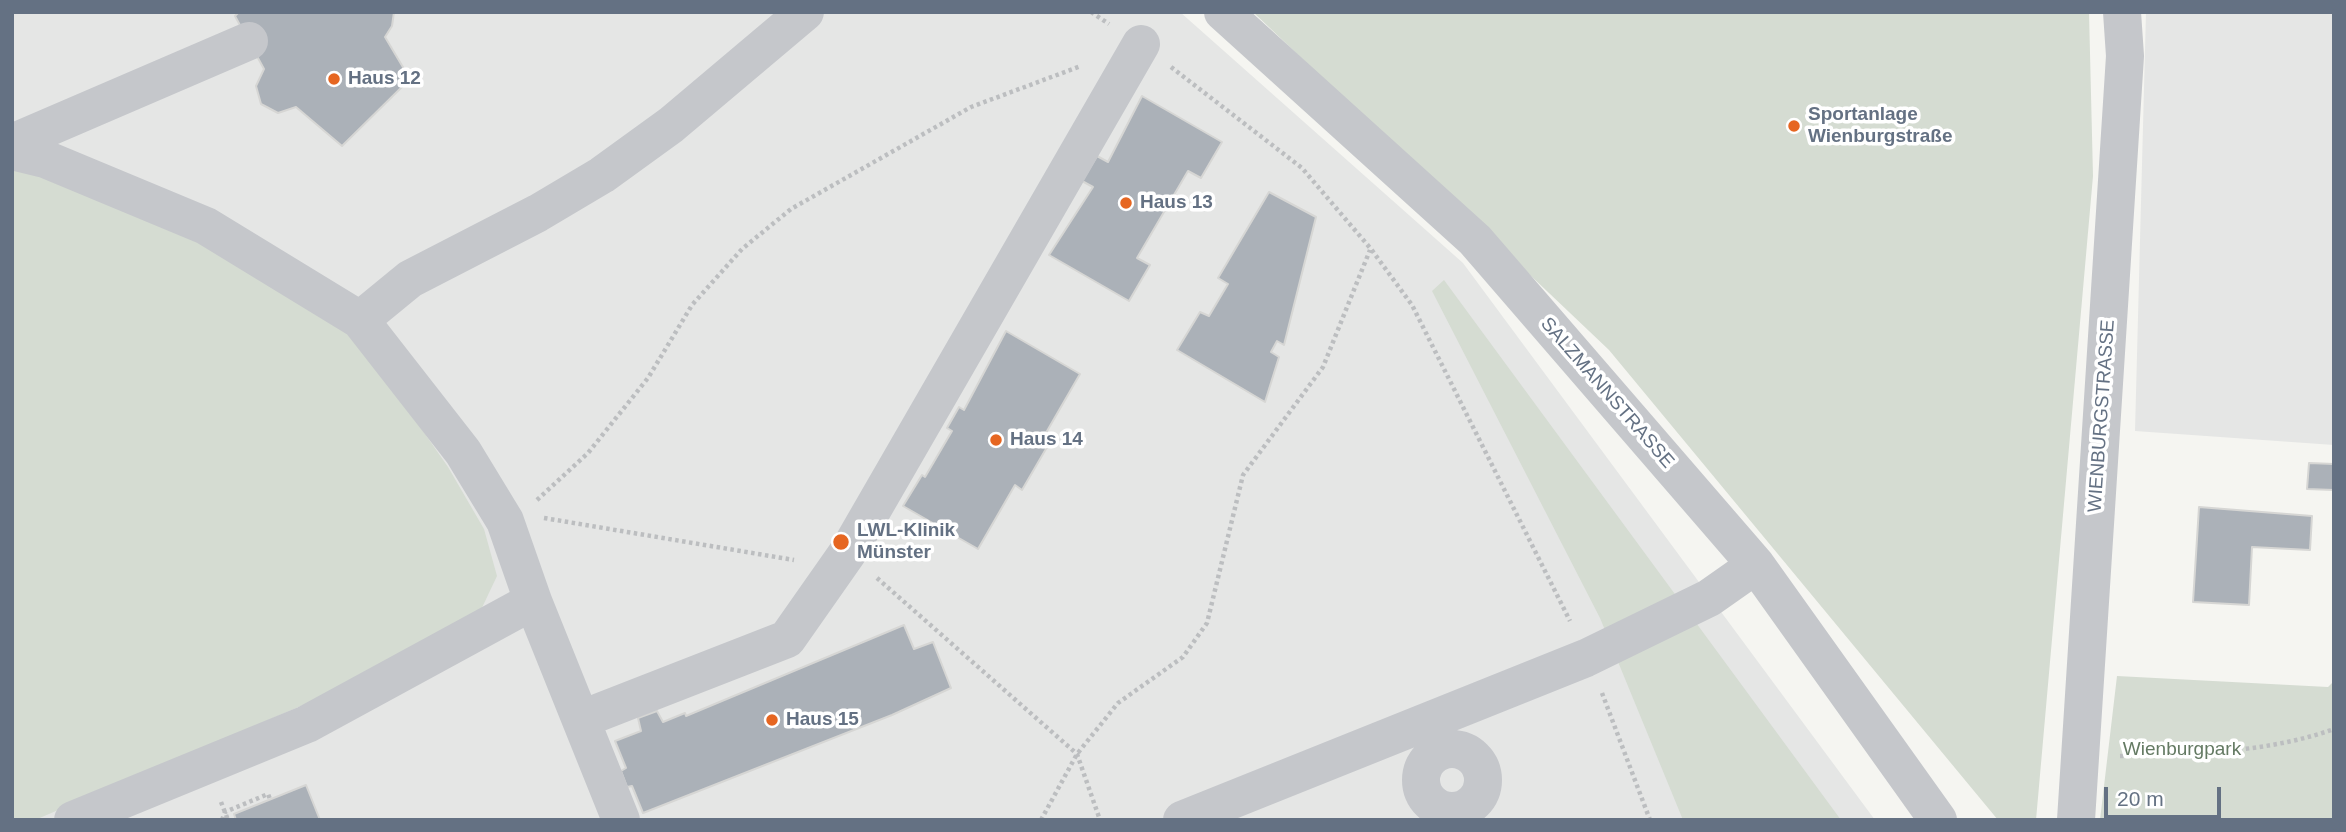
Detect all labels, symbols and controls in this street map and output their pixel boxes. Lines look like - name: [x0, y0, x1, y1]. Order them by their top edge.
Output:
- place label: Haus 12: [348, 68, 421, 90]
- marker: Haus 12: [326, 71, 342, 87]
- place label: Sportanlage Wienburgstraße: [1808, 104, 1952, 148]
- marker: Sportanlage Wienburgstraße: [1786, 118, 1802, 134]
- place label: Haus 13: [1140, 192, 1213, 214]
- marker: Haus 13: [1118, 195, 1134, 211]
- street label: SALZMANNSTRASSE: [1535, 313, 1679, 473]
- street label: WIENBURGSTRASSE: [2084, 319, 2120, 513]
- place label: Haus 14: [1010, 429, 1083, 451]
- marker: Haus 14: [988, 432, 1004, 448]
- place label: LWL-Klinik Münster: [857, 520, 955, 564]
- marker: LWL-Klinik Münster: [831, 532, 851, 552]
- place label: Haus 15: [786, 709, 859, 731]
- marker: Haus 15: [764, 712, 780, 728]
- park label: Wienburgpark: [2123, 739, 2241, 761]
- scale bar: [2108, 772, 2225, 816]
- text: 20 m: [2117, 787, 2164, 810]

